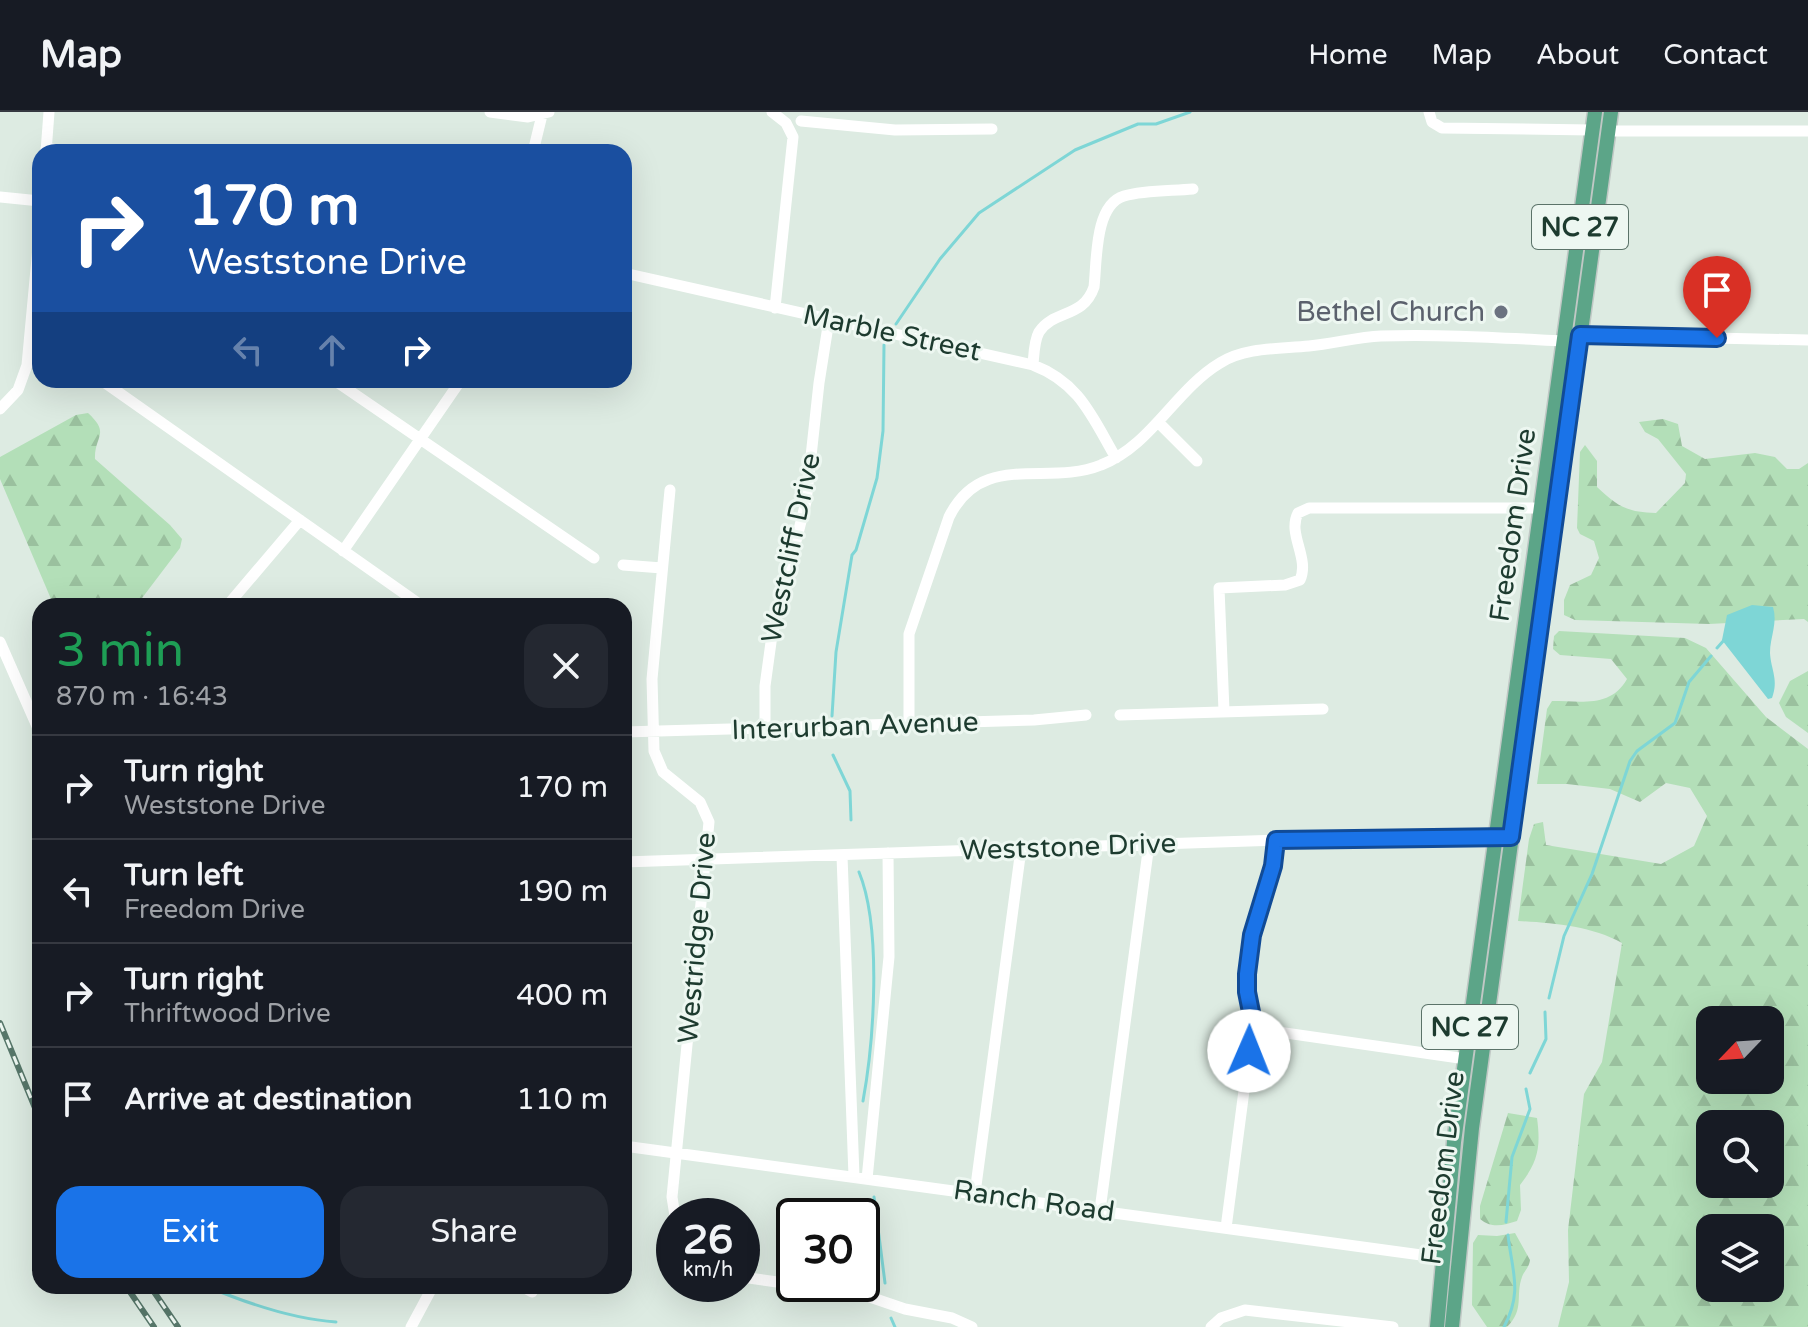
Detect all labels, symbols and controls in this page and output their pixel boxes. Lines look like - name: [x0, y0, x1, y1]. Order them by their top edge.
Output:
- text: Map: [40, 32, 122, 78]
- text: Home: [1308, 38, 1388, 72]
- text: Map: [1432, 38, 1492, 72]
- text: About: [1536, 38, 1619, 72]
- text: Contact: [1663, 38, 1768, 72]
- text: 170 m: [188, 173, 359, 240]
- icon: right: [56, 176, 160, 280]
- road number: NC 27: [1532, 205, 1628, 249]
- text: Weststone Drive: [188, 241, 467, 284]
- pin: [1683, 256, 1751, 338]
- icon: arrive: [1695, 268, 1739, 312]
- place label: Bethel Church: [1296, 295, 1485, 329]
- street label: Marble Street: [800, 298, 984, 369]
- marker: Bethel Church: [1492, 303, 1510, 321]
- icon: left: [226, 328, 270, 372]
- icon: ahead: [310, 328, 354, 372]
- icon: right: [394, 328, 438, 372]
- street label: Freedom Drive: [1483, 426, 1543, 624]
- street label: Westcliff Drive: [754, 450, 828, 646]
- text: 3 min: [56, 622, 184, 680]
- button: close: [524, 624, 608, 708]
- text: 870 m · 16:43: [56, 681, 228, 712]
- street label: Interurban Avenue: [731, 705, 979, 747]
- text: Turn right: [124, 753, 264, 790]
- icon: right: [56, 765, 100, 809]
- text: 170 m: [516, 769, 608, 806]
- text: Weststone Drive: [124, 790, 325, 821]
- street label: Weststone Drive: [959, 826, 1177, 868]
- street label: Westridge Drive: [671, 831, 723, 1045]
- text: Turn left: [124, 857, 243, 894]
- icon: left: [56, 869, 100, 913]
- text: 190 m: [516, 873, 608, 910]
- text: Freedom Drive: [124, 894, 305, 925]
- text: Turn right: [124, 961, 264, 998]
- icon: right: [56, 973, 100, 1017]
- text: 400 m: [516, 977, 608, 1014]
- text: Thriftwood Drive: [124, 998, 331, 1029]
- road number: NC 27: [1422, 1005, 1518, 1049]
- north arrow: [1696, 1006, 1784, 1094]
- map controls: [1696, 1006, 1784, 1302]
- position arrow: [1207, 1009, 1291, 1093]
- street label: Freedom Drive: [1414, 1069, 1472, 1267]
- icon: arrive: [56, 1077, 100, 1121]
- text: Arrive at destination: [124, 1081, 412, 1118]
- text: 110 m: [516, 1081, 608, 1118]
- button: search: [1696, 1110, 1784, 1198]
- street label: Ranch Road: [951, 1173, 1117, 1229]
- button: Exit: [56, 1186, 324, 1278]
- button: Share: [340, 1186, 608, 1278]
- speed limit sign: 30: [776, 1198, 880, 1302]
- button: layers: [1696, 1214, 1784, 1302]
- text: 26: [683, 1216, 733, 1264]
- text: km/h: [683, 1258, 733, 1282]

